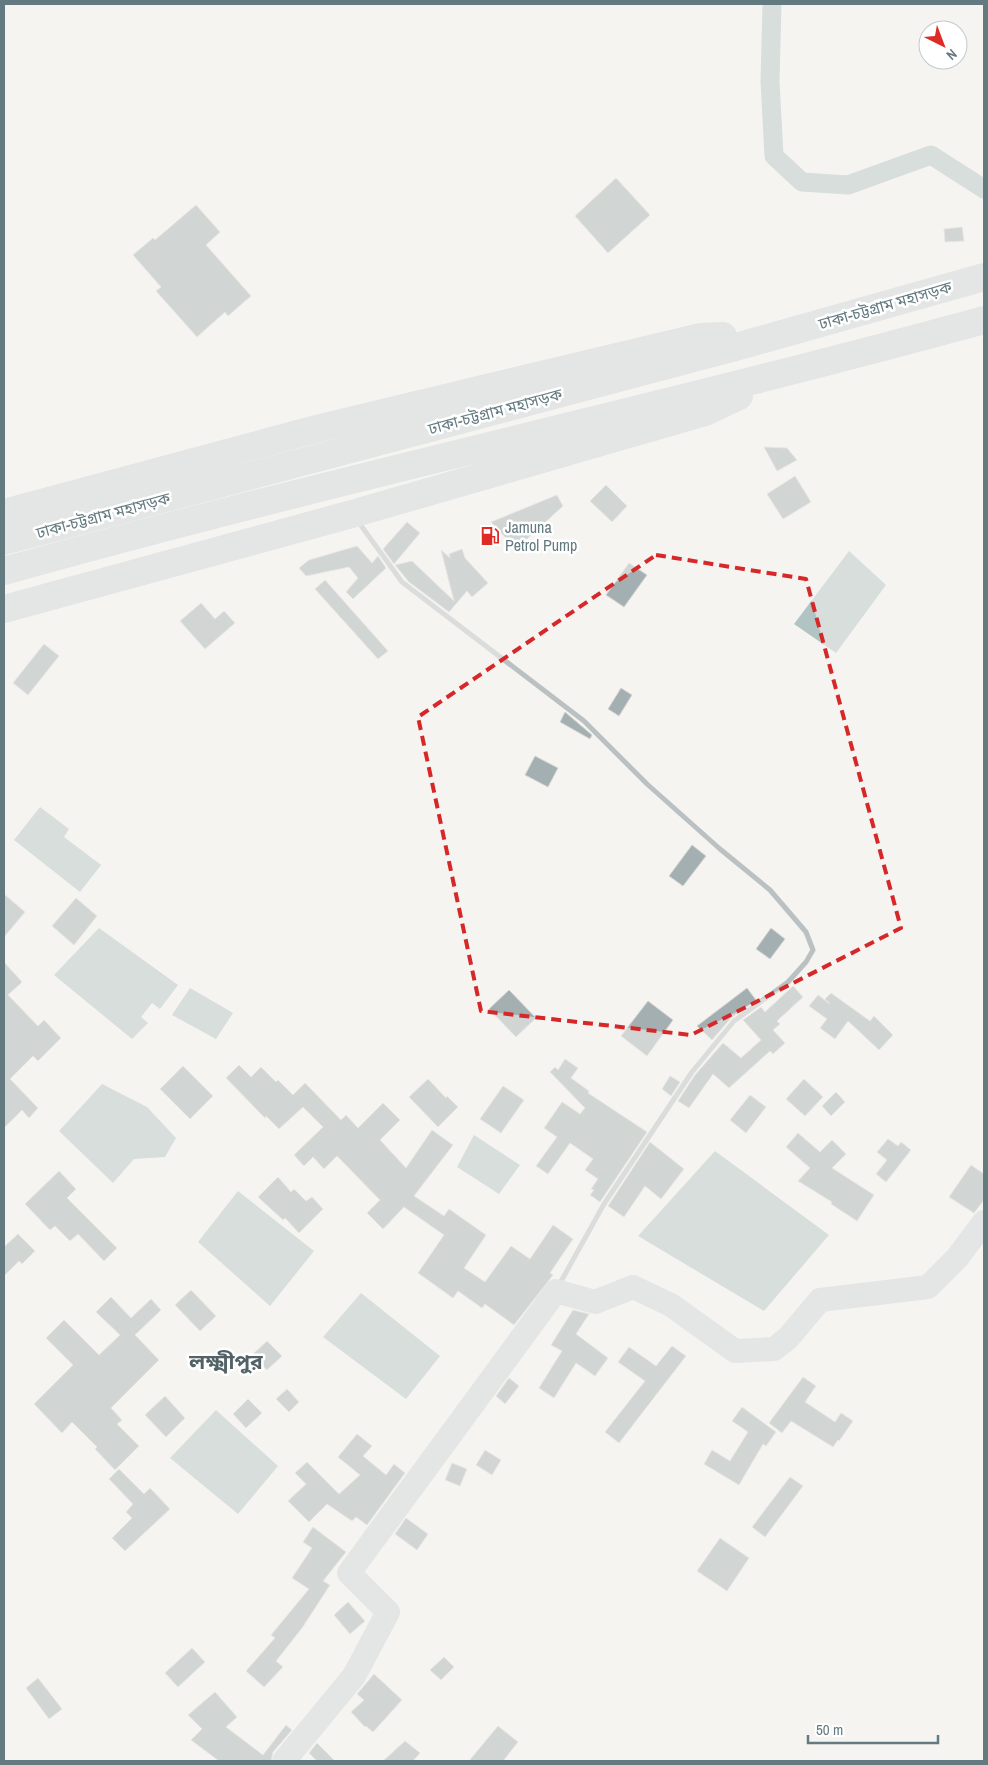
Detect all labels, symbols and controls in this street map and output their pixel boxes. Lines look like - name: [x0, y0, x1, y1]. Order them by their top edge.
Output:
- north arrow: [918, 20, 968, 70]
- text: N: [943, 45, 961, 64]
- street label: ঢাকা-চট্টগ্রাম মহাসড়ক: [815, 275, 955, 335]
- street label: ঢাকা-চট্টগ্রাম মহাসড়ক: [425, 382, 565, 440]
- street label: ঢাকা-চট্টগ্রাম মহাসড়ক: [33, 486, 173, 544]
- place label: Jamuna Petrol Pump: [505, 516, 577, 556]
- fuel station icon: Jamuna Petrol Pump: [479, 525, 501, 547]
- district label: লক্ষ্মীপুর: [188, 1347, 263, 1376]
- scale bar: [808, 1712, 938, 1744]
- text: 50 m: [816, 1719, 843, 1740]

